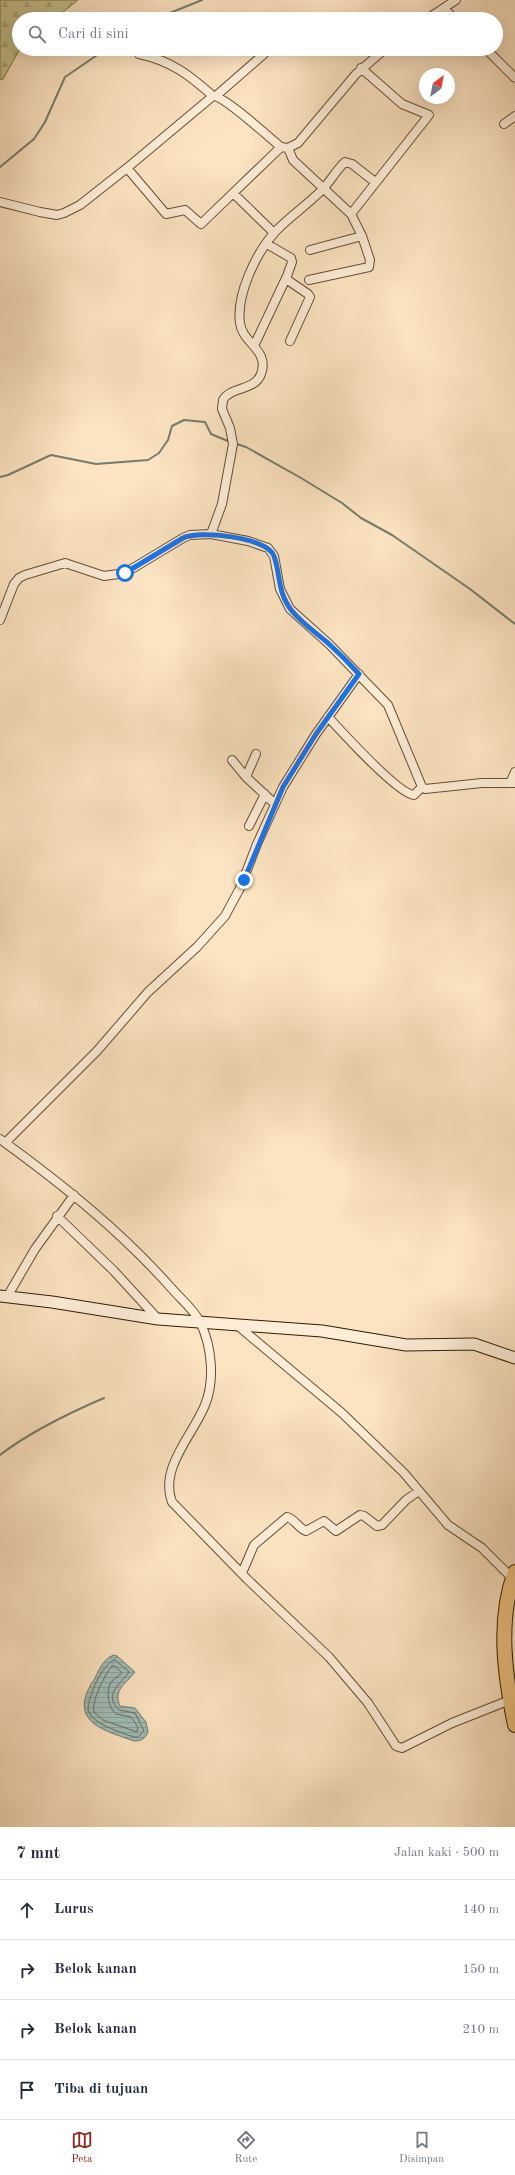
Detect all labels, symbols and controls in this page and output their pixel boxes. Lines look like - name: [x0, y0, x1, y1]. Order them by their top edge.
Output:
- search box: [12, 12, 503, 56]
- icon: search: [26, 23, 48, 45]
- text: Cari di sini: [58, 27, 129, 42]
- north arrow: [419, 68, 455, 104]
- route start: [116, 564, 134, 582]
- route end: [235, 871, 253, 889]
- text: 7 mnt: [16, 1845, 60, 1862]
- text: Jalan kaki · 500 m: [394, 1846, 499, 1859]
- icon: ahead: [16, 1899, 38, 1921]
- text: Lurus: [54, 1902, 94, 1917]
- text: 140 m: [462, 1903, 499, 1916]
- icon: right: [16, 1959, 38, 1981]
- text: Belok kanan: [54, 1962, 137, 1977]
- text: 150 m: [462, 1963, 499, 1976]
- icon: right: [16, 2019, 38, 2041]
- text: Belok kanan: [54, 2022, 137, 2037]
- text: 210 m: [462, 2023, 499, 2036]
- icon: arrive: [16, 2079, 38, 2101]
- text: Tiba di tujuan: [54, 2082, 148, 2097]
- tab: Peta: [71, 2129, 93, 2167]
- tab: Rute: [235, 2129, 257, 2167]
- tab: Disimpan: [399, 2129, 444, 2167]

